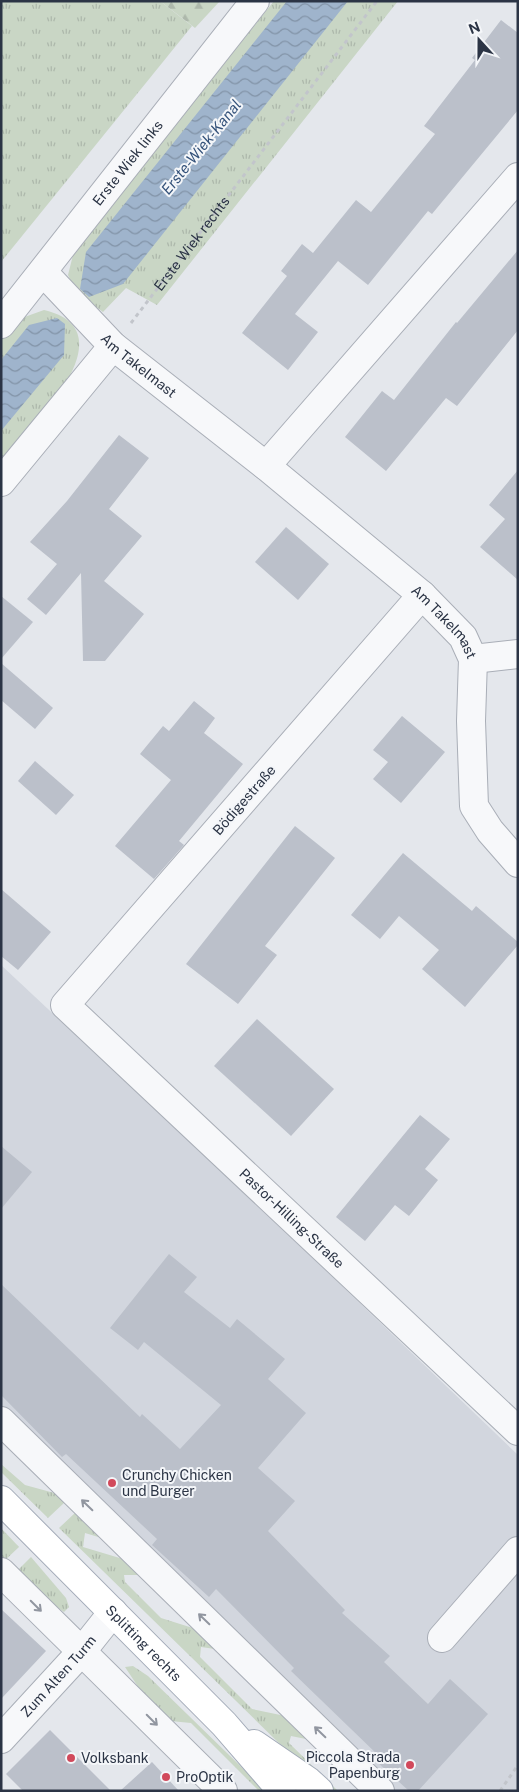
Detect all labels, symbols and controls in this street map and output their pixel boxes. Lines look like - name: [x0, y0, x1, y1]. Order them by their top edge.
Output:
- north arrow: [454, 15, 504, 65]
- text: N: [466, 18, 482, 37]
- water label: Erste-Wiek-Kanal: [158, 96, 244, 198]
- street label: Erste Wiek links: [89, 117, 166, 209]
- street label: Erste Wiek rechts: [151, 193, 233, 294]
- street label: Am Takelmast: [97, 330, 180, 401]
- street label: Am Takelmast: [408, 582, 480, 661]
- street label: Bödigestraße: [209, 762, 279, 838]
- street label: Pastor-Hilling-Straße: [236, 1165, 348, 1271]
- place label: Crunchy Chicken und Burger: [122, 1467, 232, 1499]
- marker: Crunchy Chicken und Burger: [106, 1477, 118, 1489]
- one-way arrow: [81, 1499, 94, 1511]
- one-way arrow: [30, 1600, 42, 1612]
- street label: Splitting rechts: [102, 1602, 185, 1684]
- one-way arrow: [197, 1613, 210, 1625]
- street label: Zum Alten Turm: [17, 1632, 99, 1720]
- one-way arrow: [145, 1714, 158, 1726]
- one-way arrow: [314, 1726, 326, 1738]
- place label: Piccola Strada Papenburg: [306, 1749, 400, 1781]
- place label: Volksbank: [81, 1750, 149, 1766]
- marker: Volksbank: [65, 1752, 77, 1764]
- marker: Piccola Strada Papenburg: [404, 1759, 416, 1771]
- place label: ProOptik: [176, 1769, 233, 1785]
- marker: ProOptik: [160, 1771, 172, 1783]

